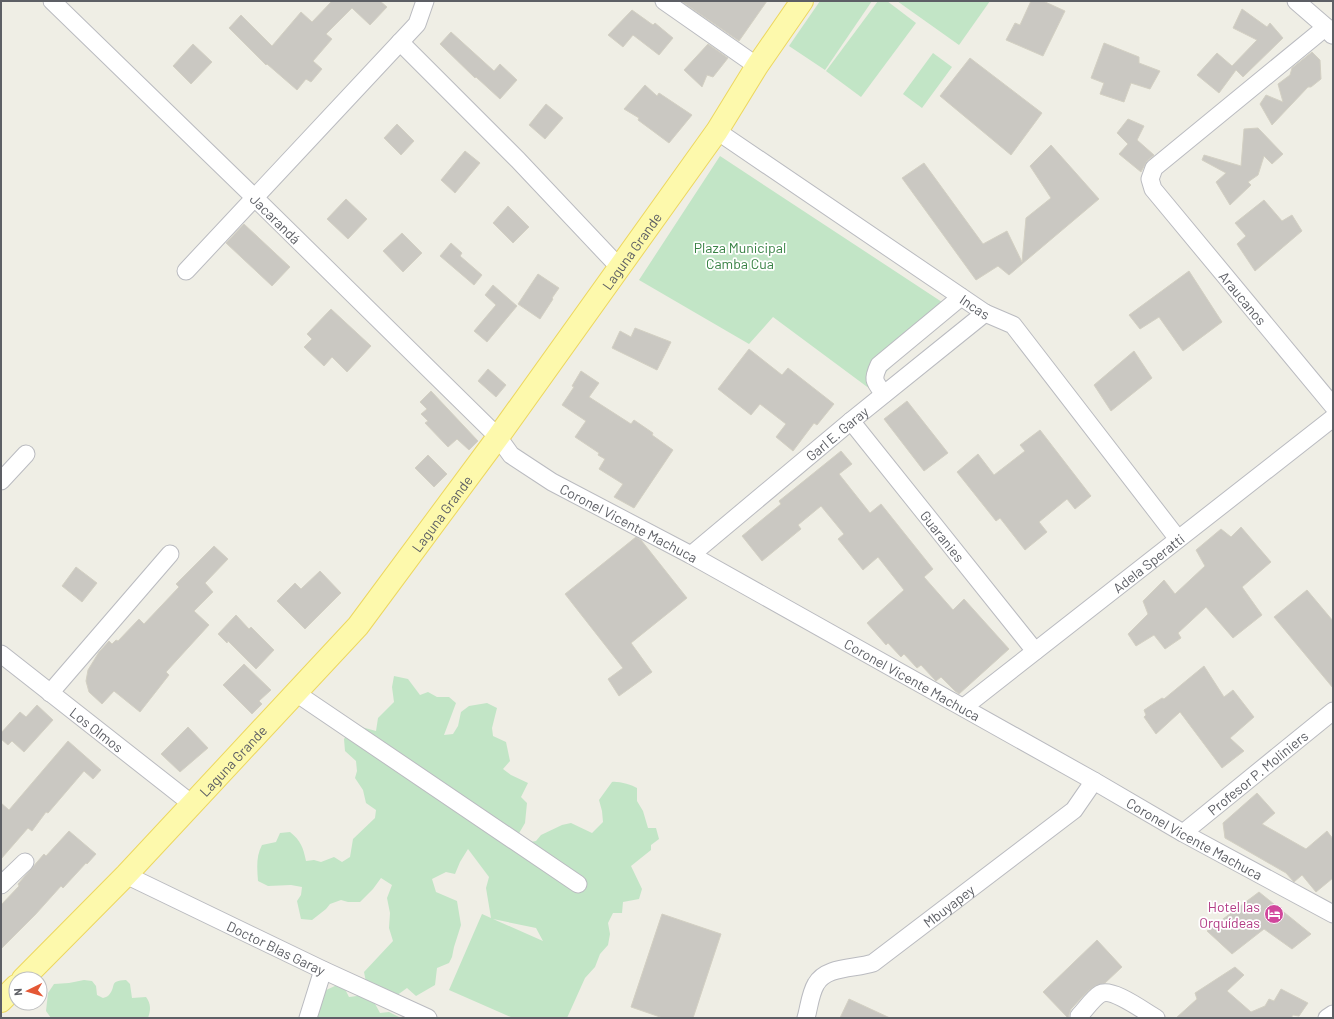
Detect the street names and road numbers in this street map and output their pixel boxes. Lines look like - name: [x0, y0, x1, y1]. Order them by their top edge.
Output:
- street label: Jacarandá: [247, 190, 305, 247]
- street label: Laguna Grande: [598, 209, 665, 293]
- street label: Araucanos: [1216, 268, 1271, 328]
- street label: Incas: [957, 290, 992, 323]
- street label: Garl E. Garay: [802, 402, 872, 464]
- street label: Laguna Grande: [408, 472, 475, 555]
- street label: Coronel Vicente Machuca: [557, 479, 701, 566]
- street label: Guaranies: [917, 507, 969, 565]
- street label: Adela Speratti: [1109, 530, 1187, 596]
- street label: Coronel Vicente Machuca: [842, 634, 983, 724]
- street label: Los Olmos: [67, 703, 127, 756]
- street label: Laguna Grande: [196, 721, 270, 800]
- street label: Profesor P. Moliniers: [1204, 726, 1311, 818]
- street label: Coronel Vicente Machuca: [1124, 794, 1266, 883]
- street label: Mbuyapey: [919, 880, 978, 930]
- street label: Doctor Blas Garay: [225, 917, 329, 979]

